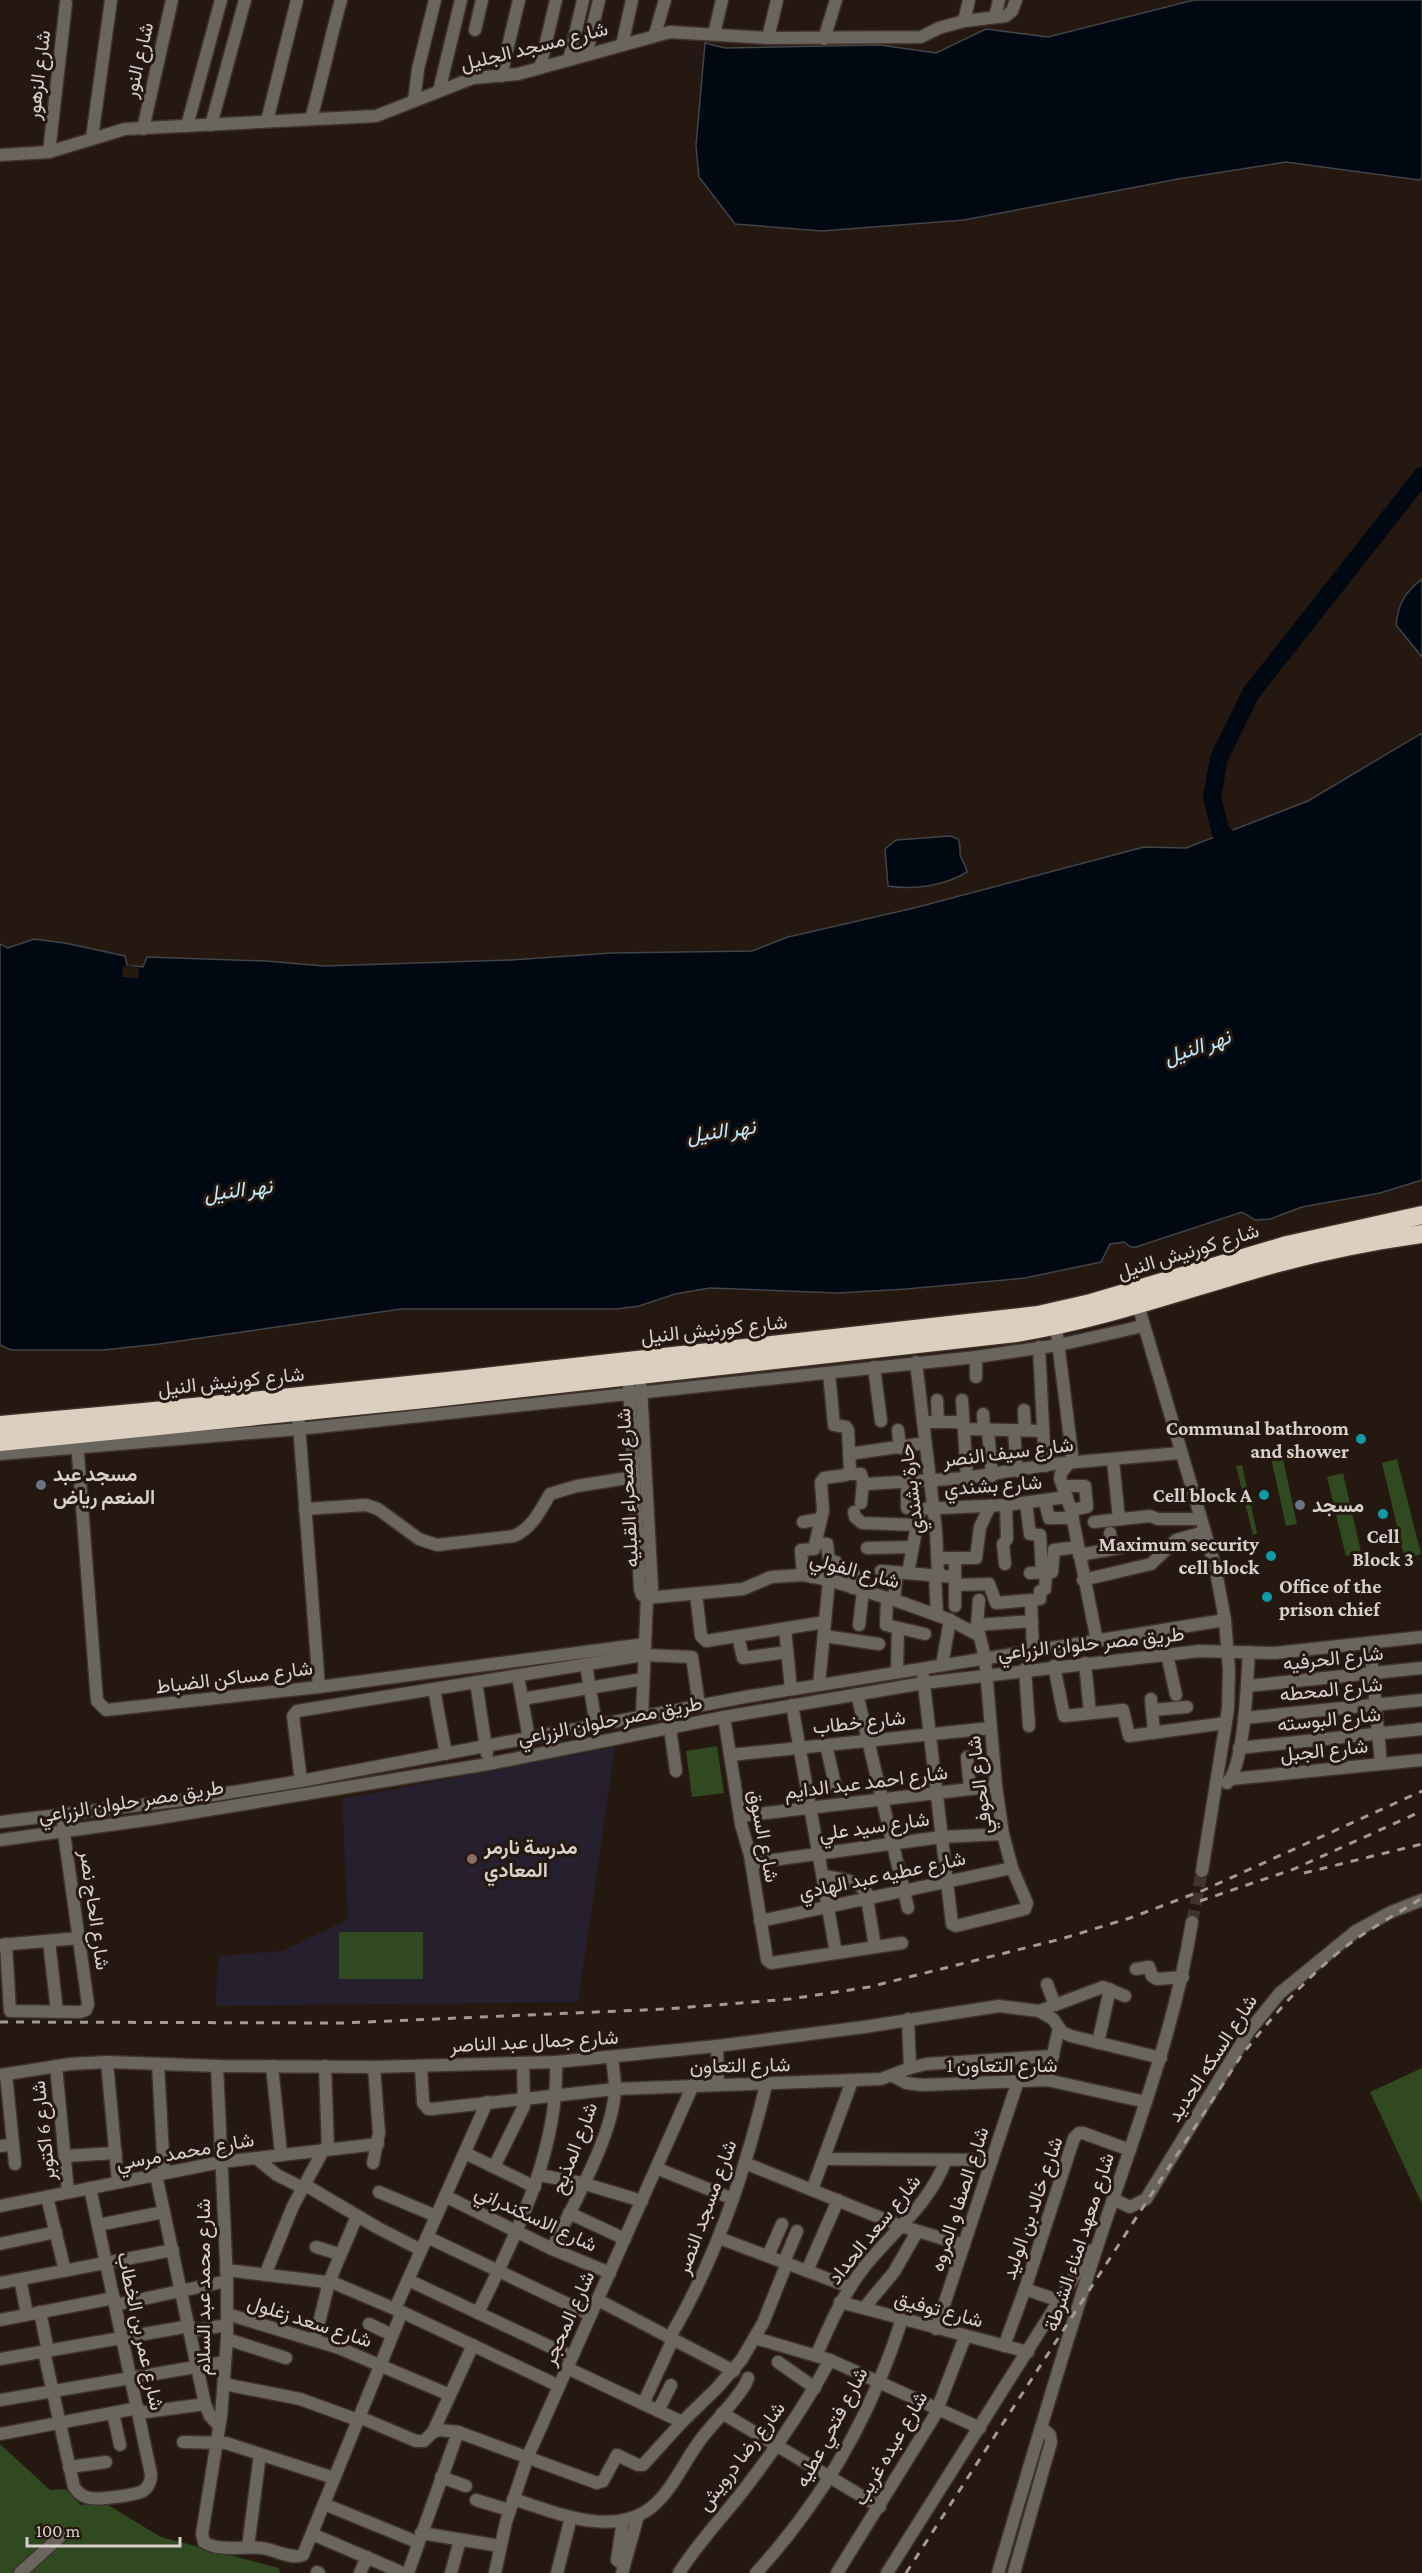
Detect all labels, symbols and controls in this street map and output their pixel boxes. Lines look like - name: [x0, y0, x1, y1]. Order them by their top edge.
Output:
- street label: شارع مسجد الجليل: [458, 17, 611, 78]
- street label: شارع النور: [118, 20, 160, 102]
- street label: شارع الزهور: [21, 29, 57, 122]
- water label: نهر النيل: [1161, 1024, 1235, 1071]
- water label: نهر النيل: [685, 1114, 758, 1149]
- water label: نهر النيل: [202, 1174, 275, 1207]
- street label: شارع كورنيش النيل: [1114, 1219, 1262, 1286]
- street label: شارع كورنيش النيل: [640, 1310, 789, 1351]
- street label: شارع كورنيش النيل: [157, 1362, 306, 1403]
- street label: شارع الصحراء القبليه: [612, 1408, 645, 1568]
- place label: Communal bathroom and shower: [1166, 1417, 1349, 1462]
- marker: Communal bathroom and shower: [1354, 1432, 1368, 1446]
- street label: شارع سيف النصر: [940, 1433, 1075, 1474]
- street label: حارة بشندي: [895, 1442, 933, 1536]
- place label: مسجد عبد المنعم رياض: [53, 1463, 155, 1510]
- street label: شارع بشندي: [943, 1471, 1043, 1505]
- marker: مسجد عبد المنعم رياض: [34, 1478, 48, 1492]
- place label: Cell block A: [1153, 1484, 1253, 1506]
- marker: Cell block A: [1257, 1488, 1271, 1502]
- place label: مسجد: [1312, 1494, 1364, 1517]
- marker: مسجد: [1293, 1498, 1307, 1512]
- marker: Cell Block 3: [1376, 1507, 1390, 1521]
- place label: Cell Block 3: [1352, 1525, 1414, 1570]
- place label: Maximum security cell block: [1099, 1533, 1260, 1578]
- street label: شارع الفولي: [806, 1547, 902, 1598]
- marker: Maximum security cell block: [1264, 1549, 1278, 1563]
- place label: Office of the prison chief: [1279, 1575, 1382, 1620]
- marker: Office of the prison chief: [1260, 1590, 1274, 1604]
- street label: طريق مصر حلوان الزراعي: [997, 1622, 1186, 1670]
- street label: شارع الحرفيه: [1282, 1642, 1385, 1677]
- street label: شارع مساكن الضباط: [154, 1656, 314, 1701]
- street label: شارع المحطه: [1278, 1673, 1384, 1708]
- street label: طريق مصر حلوان الزراعي: [516, 1691, 705, 1755]
- street label: شارع البوسته: [1276, 1703, 1382, 1738]
- street label: شارع خطاب: [811, 1706, 907, 1741]
- street label: شارع الحوفي: [962, 1734, 1002, 1835]
- street label: شارع الجبل: [1279, 1734, 1369, 1769]
- street label: شارع احمد عبد الدايم: [783, 1761, 949, 1806]
- street label: طريق مصر حلوان الزراعي: [37, 1775, 226, 1832]
- street label: شارع السوق: [741, 1788, 784, 1885]
- street label: شارع سيد علي: [817, 1807, 931, 1851]
- place label: مدرسة نارمر المعادي: [483, 1836, 578, 1887]
- street label: شارع عطيه عبد الهادي: [796, 1847, 969, 1909]
- street label: شارع الحاج نصر: [73, 1848, 114, 1972]
- marker: مدرسة نارمر المعادي: [465, 1852, 479, 1866]
- street label: شارع السكه الحديد: [1163, 1990, 1264, 2127]
- street label: شارع جمال عبد الناصر: [448, 2026, 619, 2059]
- street label: شارع التعاون: [689, 2053, 791, 2080]
- street label: شارع التعاون 1: [946, 2054, 1058, 2079]
- street label: شارع 6 اكتوبر: [27, 2079, 62, 2183]
- street label: شارع المذبح: [547, 2099, 604, 2198]
- street label: شارع الصفا و المروه: [925, 2124, 996, 2275]
- street label: شارع محمد مرسي: [114, 2128, 257, 2180]
- street label: شارع خالد بن الوليد: [997, 2134, 1070, 2283]
- street label: شارع مسجد النصر: [671, 2137, 743, 2279]
- street label: شارع معهد امناء الشرطة: [1040, 2150, 1121, 2335]
- street label: شارع سعد الحداد: [823, 2170, 927, 2290]
- street label: شارع الاسكندراني: [469, 2180, 601, 2261]
- street label: شارع محمد عبد السلام: [192, 2198, 217, 2376]
- street label: شارع عمر بن الخطاب: [110, 2250, 169, 2413]
- street label: شارع المحجر: [537, 2267, 601, 2371]
- street label: شارع توفيق: [892, 2287, 986, 2334]
- street label: شارع سعد زغلول: [244, 2291, 375, 2354]
- street label: شارع فتحي عطيه: [790, 2363, 877, 2493]
- street label: شارع عبده غريب: [848, 2387, 934, 2510]
- street label: شارع رضا درويش: [693, 2397, 792, 2517]
- scale bar: [27, 2510, 180, 2548]
- text: 100 m: [36, 2521, 81, 2541]

